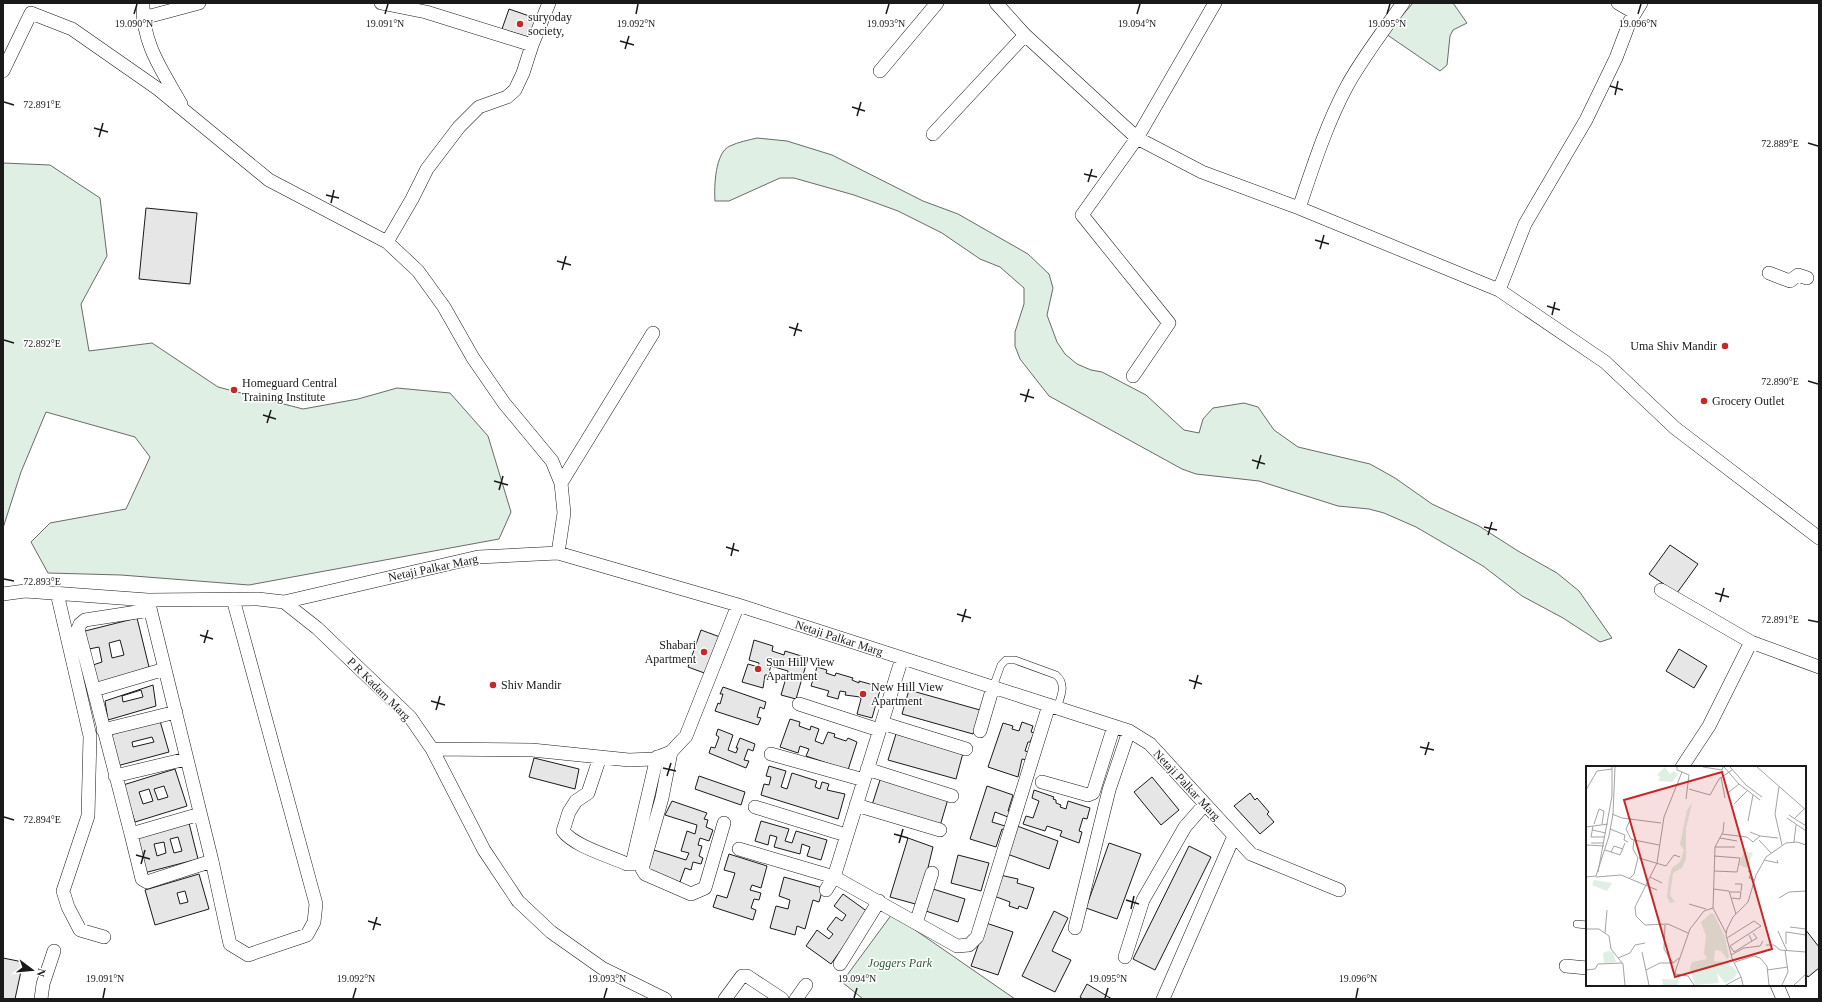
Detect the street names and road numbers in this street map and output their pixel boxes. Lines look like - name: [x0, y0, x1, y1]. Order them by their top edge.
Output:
- street label: Netaji Palkar Marg: [387, 552, 479, 584]
- street label: Netaji Palkar Marg: [793, 617, 885, 659]
- street label: P R Kadam Marg: [344, 654, 414, 724]
- street label: Netaji Palkar Marg: [1151, 747, 1223, 823]

